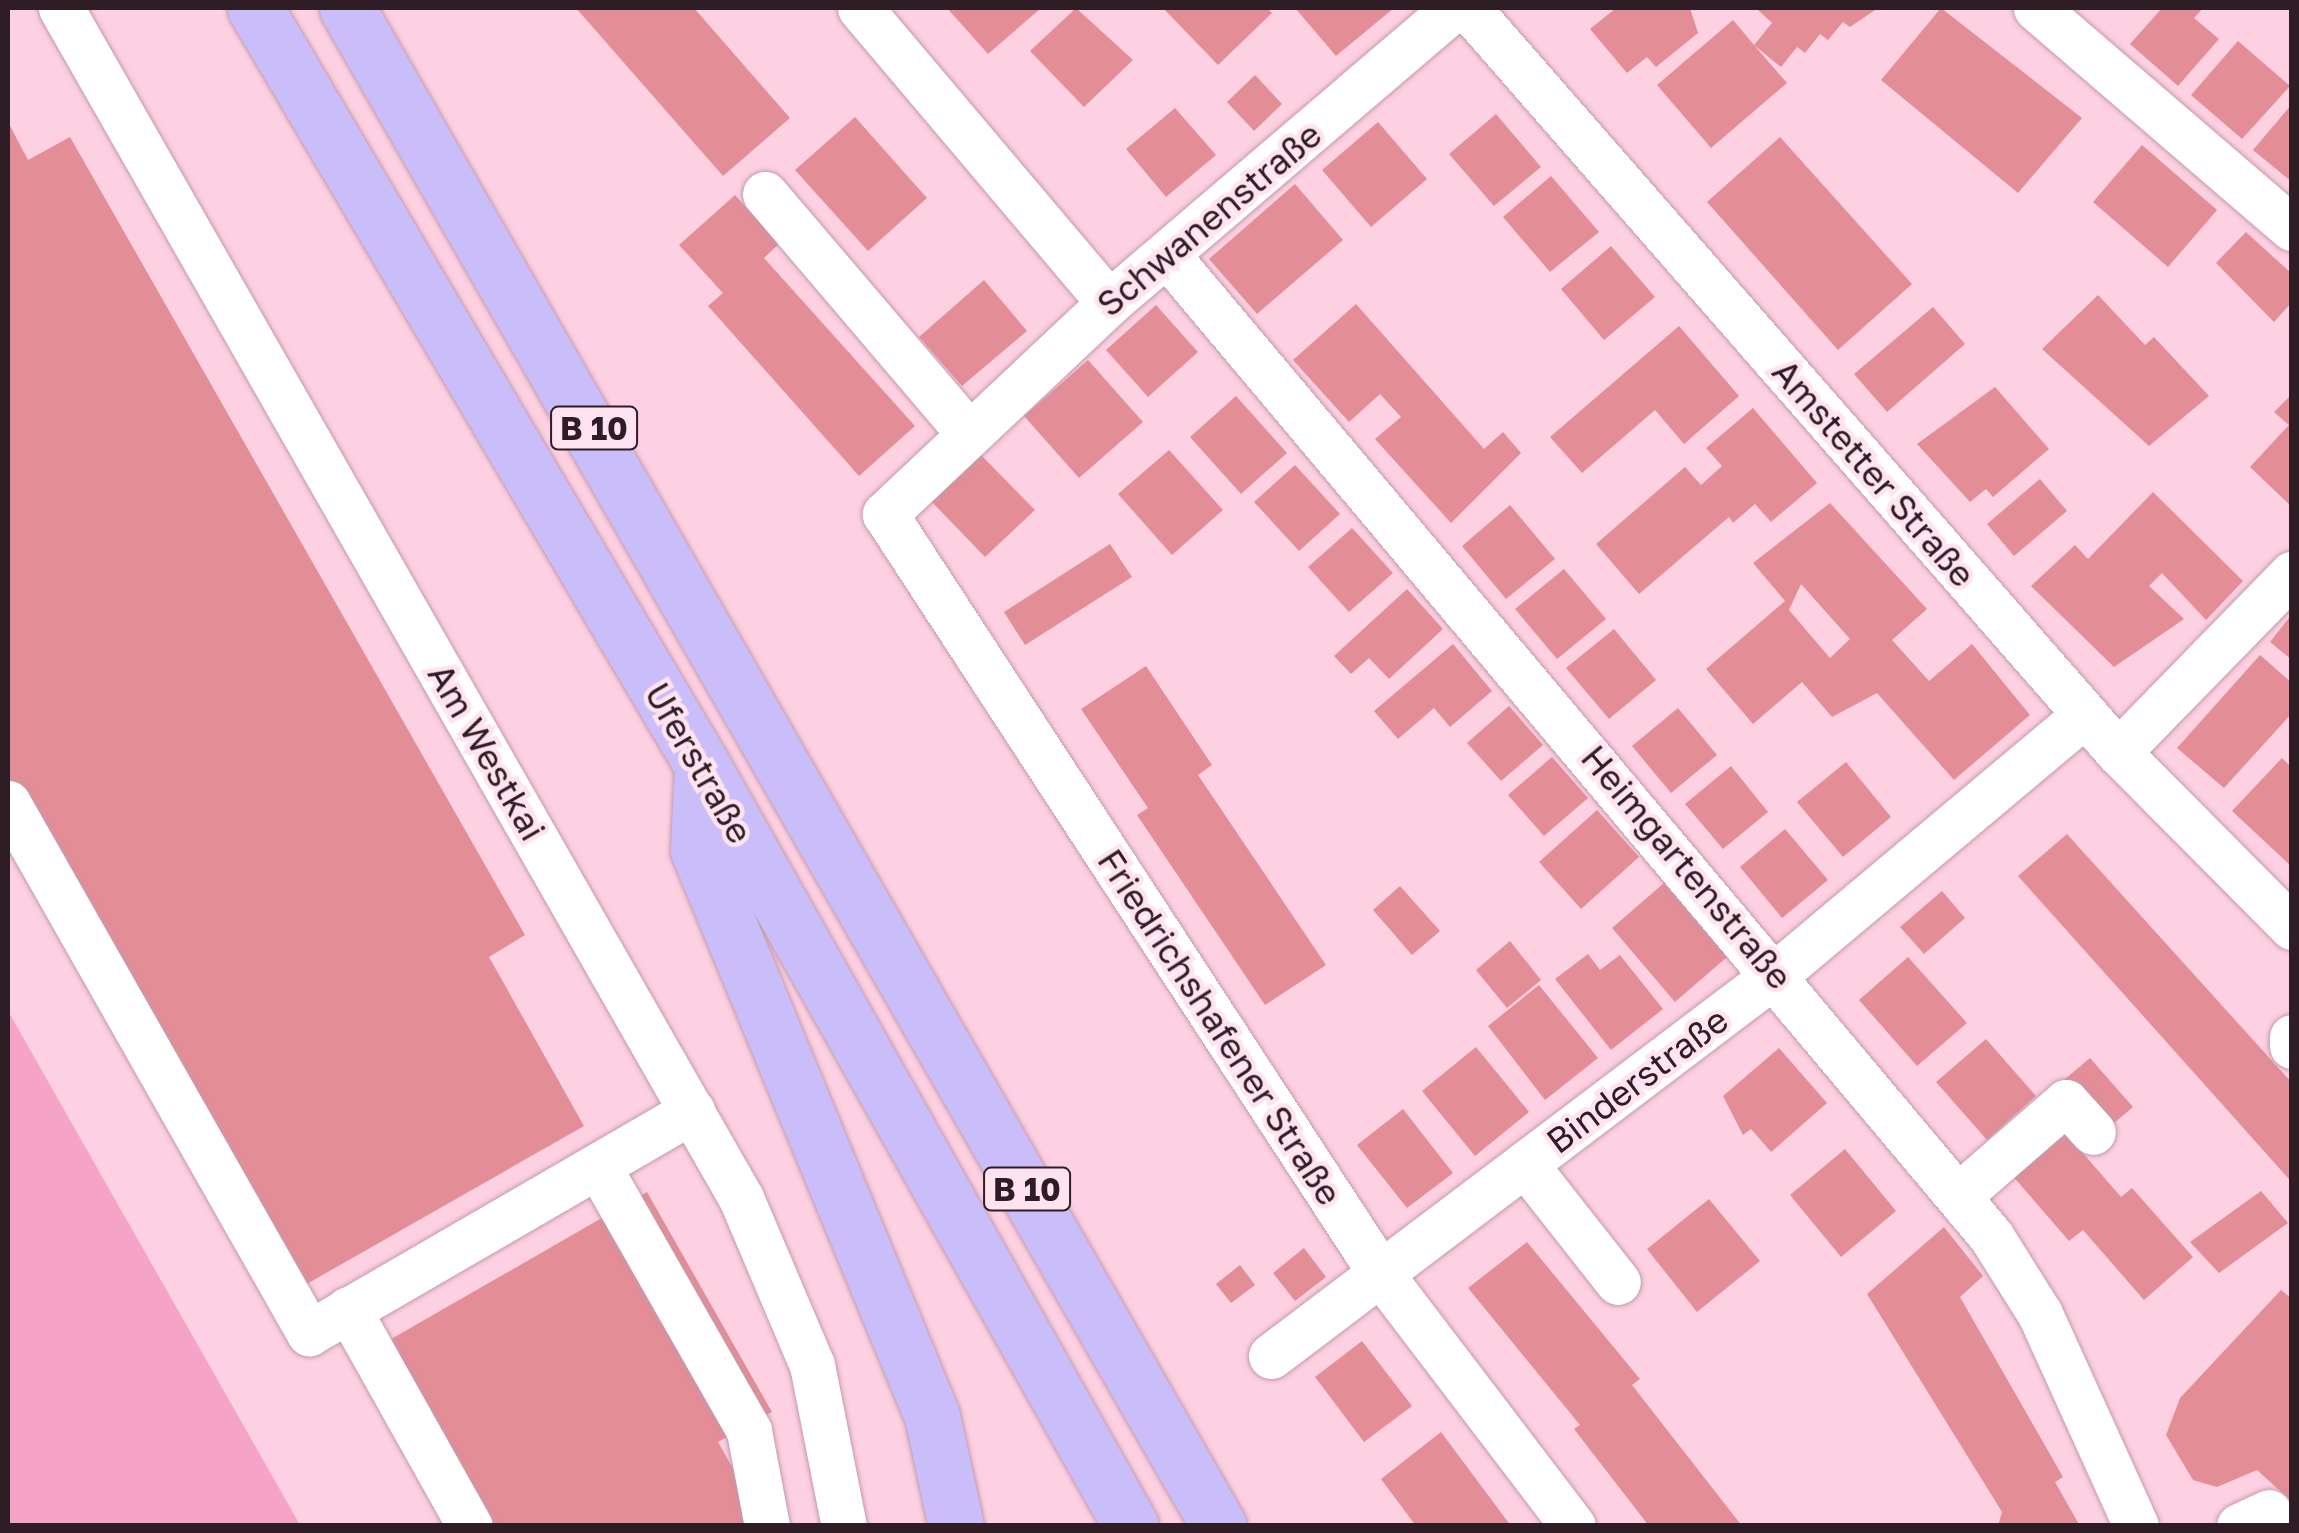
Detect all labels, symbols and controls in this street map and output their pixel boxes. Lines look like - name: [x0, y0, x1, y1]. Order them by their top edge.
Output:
- street label: Schwanenstraße: [1088, 113, 1330, 325]
- street label: Amstetter Straße: [1764, 351, 1984, 595]
- road number: B 10: [549, 401, 639, 455]
- street label: Am Westkai: [420, 656, 554, 848]
- street label: Uferstraße: [636, 675, 762, 851]
- street label: Heimgartenstraße: [1573, 737, 1801, 997]
- street label: Friedrichshafener Straße: [1089, 841, 1351, 1213]
- street label: Binderstraße: [1538, 998, 1736, 1162]
- road number: B 10: [982, 1162, 1072, 1216]

